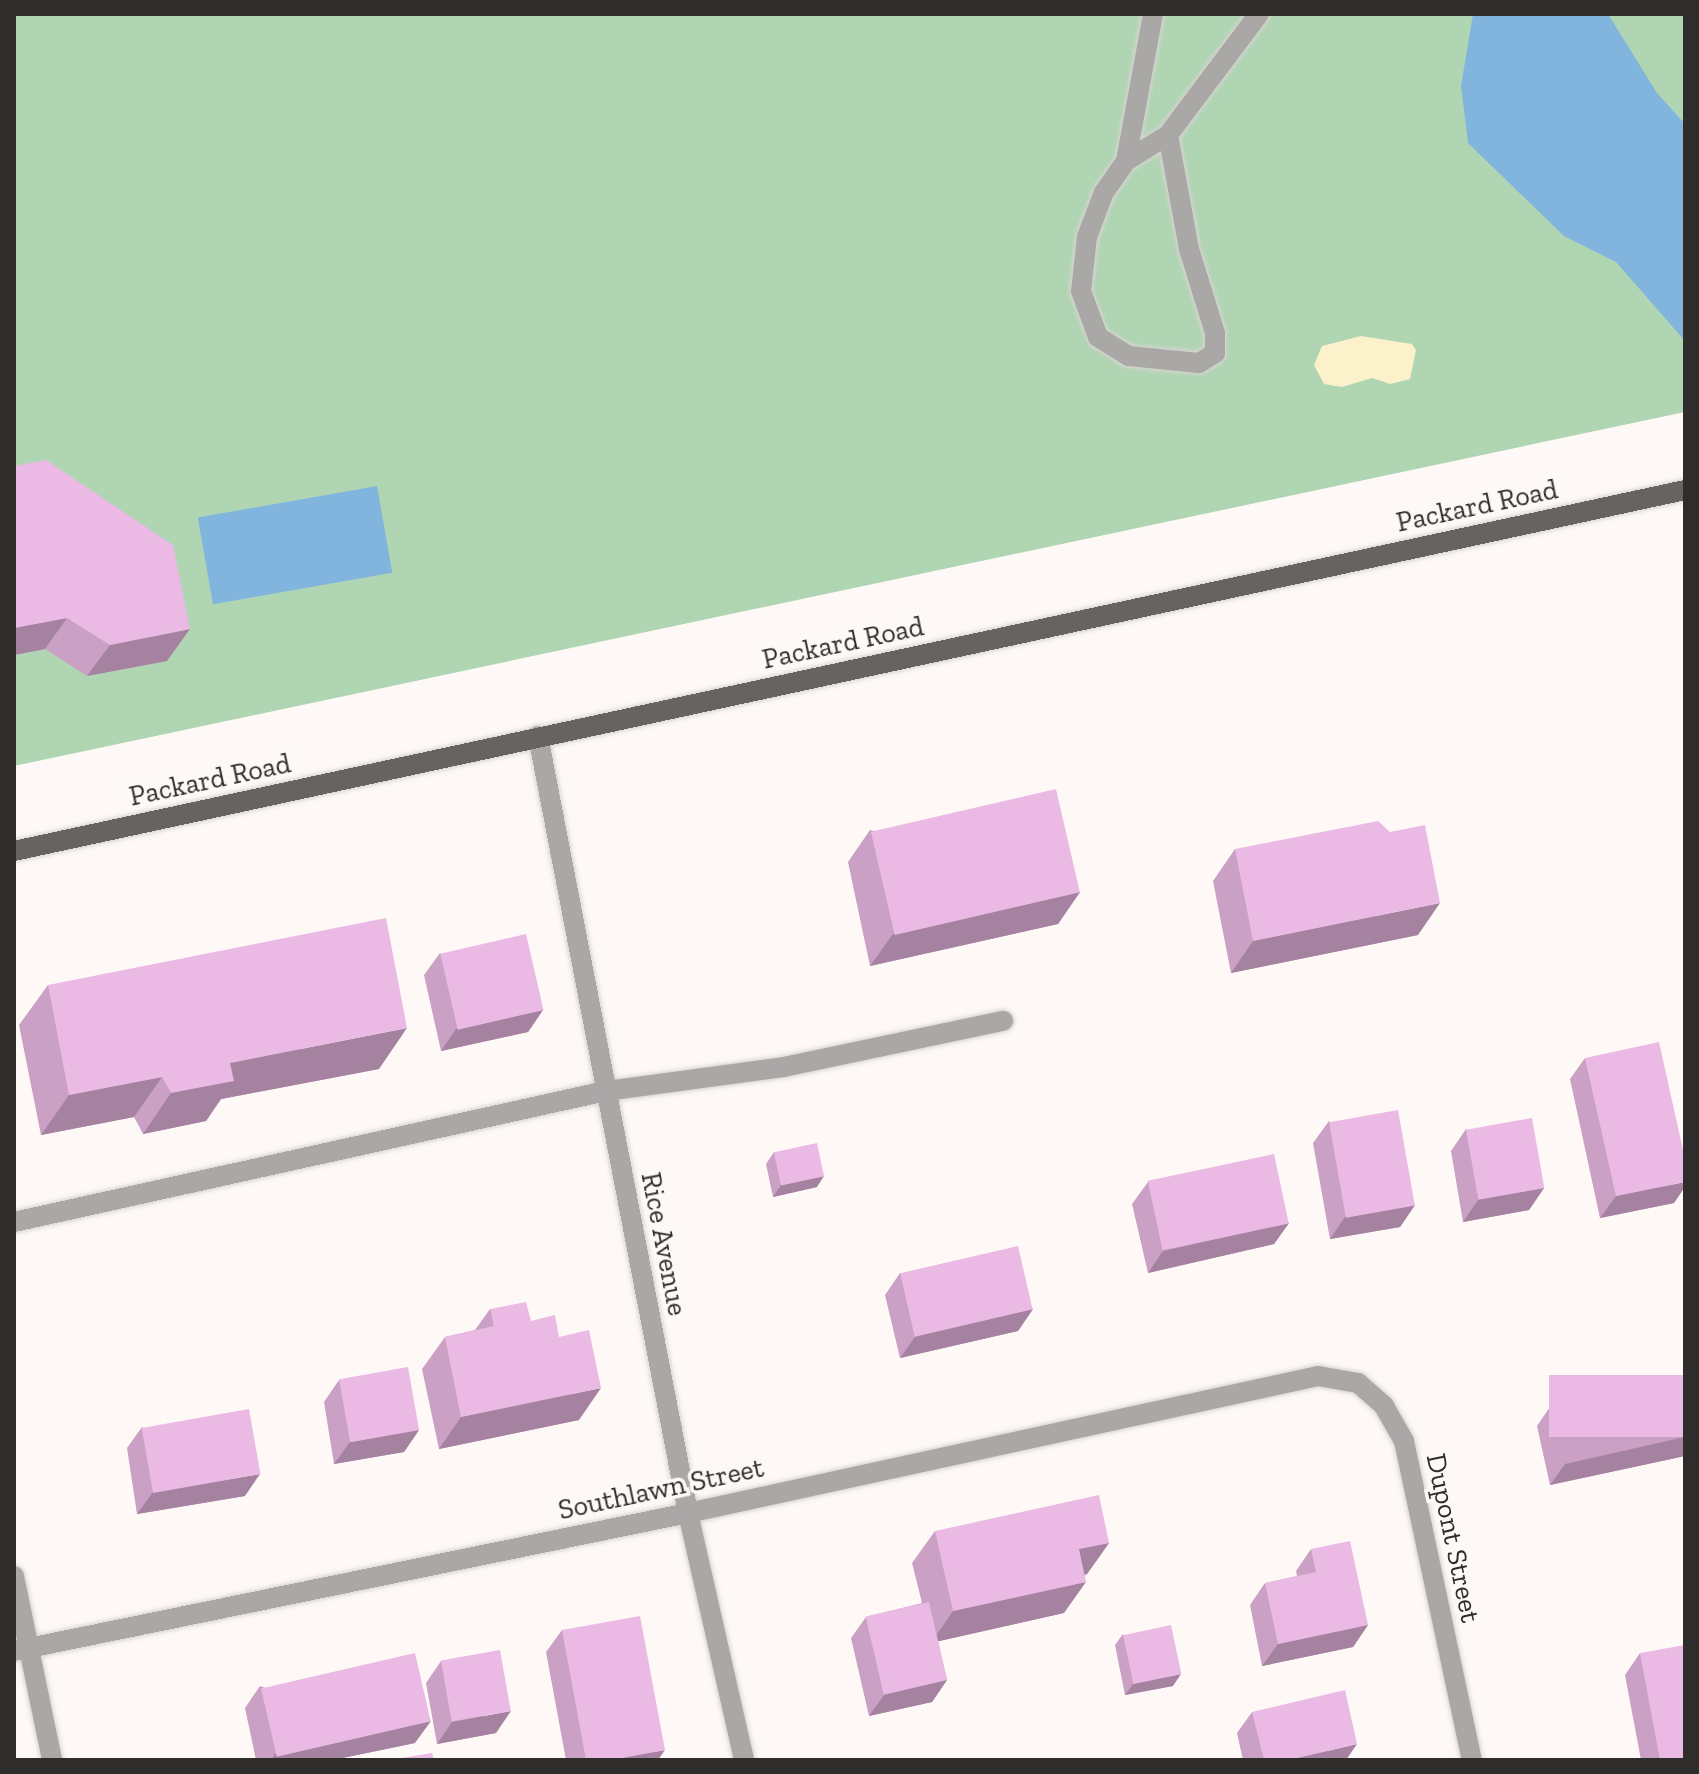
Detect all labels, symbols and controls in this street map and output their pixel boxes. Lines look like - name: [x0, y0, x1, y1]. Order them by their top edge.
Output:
- street label: Packard Road: [1393, 473, 1561, 539]
- street label: Packard Road: [759, 610, 927, 676]
- street label: Packard Road: [126, 747, 294, 813]
- street label: Rice Avenue: [634, 1169, 694, 1319]
- street label: Dupont Street: [1419, 1450, 1487, 1626]
- street label: Southlawn Street: [555, 1451, 767, 1527]

